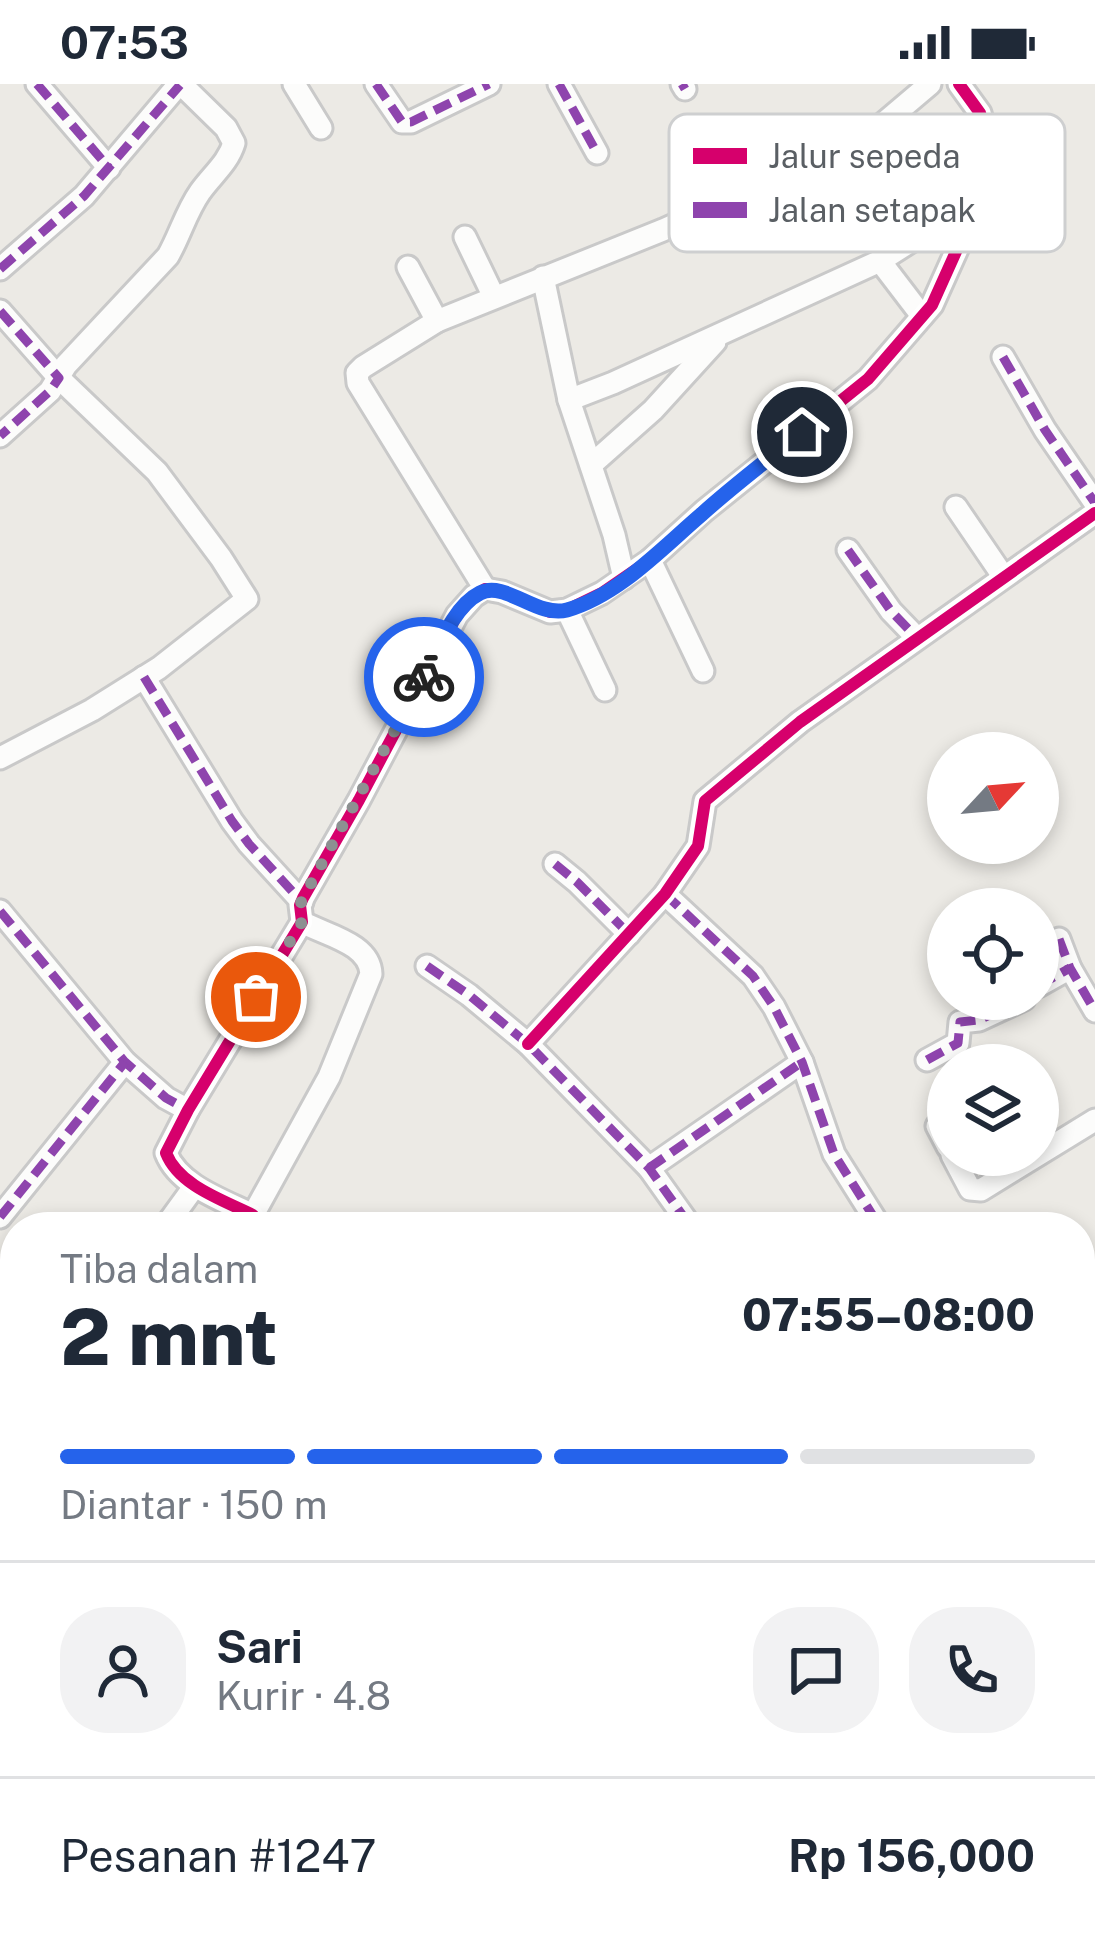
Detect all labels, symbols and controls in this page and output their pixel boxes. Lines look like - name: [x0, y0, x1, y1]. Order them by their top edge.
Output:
- text: 07:53: [60, 16, 189, 69]
- legend: [669, 114, 1065, 252]
- text: Jalur sepeda: [768, 137, 961, 175]
- text: Jalan setapak: [768, 191, 976, 229]
- pin: [751, 381, 853, 483]
- icon: home: [769, 399, 835, 465]
- courier: [364, 617, 484, 737]
- icon: bike: [391, 644, 457, 710]
- north arrow: [927, 732, 1059, 864]
- map controls: [927, 732, 1059, 1176]
- button: locate: [927, 888, 1059, 1020]
- pin: [205, 946, 307, 1048]
- icon: bag: [223, 964, 289, 1030]
- button: layers: [927, 1044, 1059, 1176]
- text: Tiba dalam: [60, 1246, 258, 1292]
- text: 07:55–08:00: [742, 1288, 1035, 1341]
- text: 2 mnt: [60, 1291, 278, 1383]
- text: Diantar · 150 m: [60, 1482, 327, 1528]
- button: person: [60, 1607, 186, 1733]
- button: chat: [753, 1607, 879, 1733]
- button: phone: [909, 1607, 1035, 1733]
- text: Sari: [216, 1620, 303, 1673]
- text: Kurir · 4.8: [216, 1673, 391, 1719]
- text: Pesanan #1247: [60, 1829, 377, 1882]
- text: Rp 156,000: [788, 1829, 1035, 1882]

